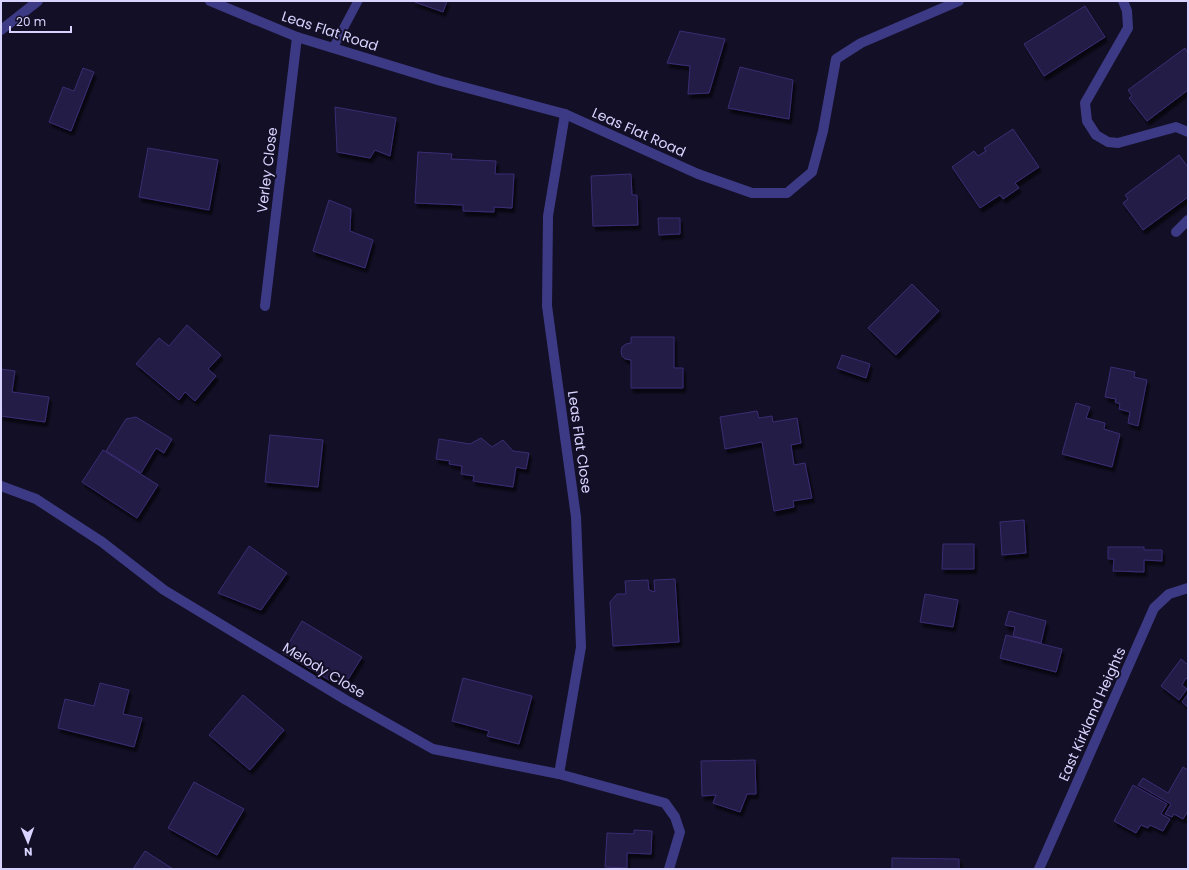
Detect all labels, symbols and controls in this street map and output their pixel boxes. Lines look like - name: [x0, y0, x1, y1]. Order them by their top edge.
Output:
- street label: Leas Flat Road: [279, 6, 381, 56]
- scale bar: [10, 8, 71, 34]
- text: 20 m: [16, 13, 46, 30]
- street label: Leas Flat Road: [589, 102, 689, 162]
- street label: Verley Close: [252, 126, 282, 214]
- street label: Leas Flat Close: [563, 389, 597, 495]
- street label: Melody Close: [279, 637, 369, 703]
- street label: East Kirkland Heights: [1053, 644, 1131, 784]
- north arrow: [8, 822, 48, 862]
- text: N: [24, 844, 33, 860]

